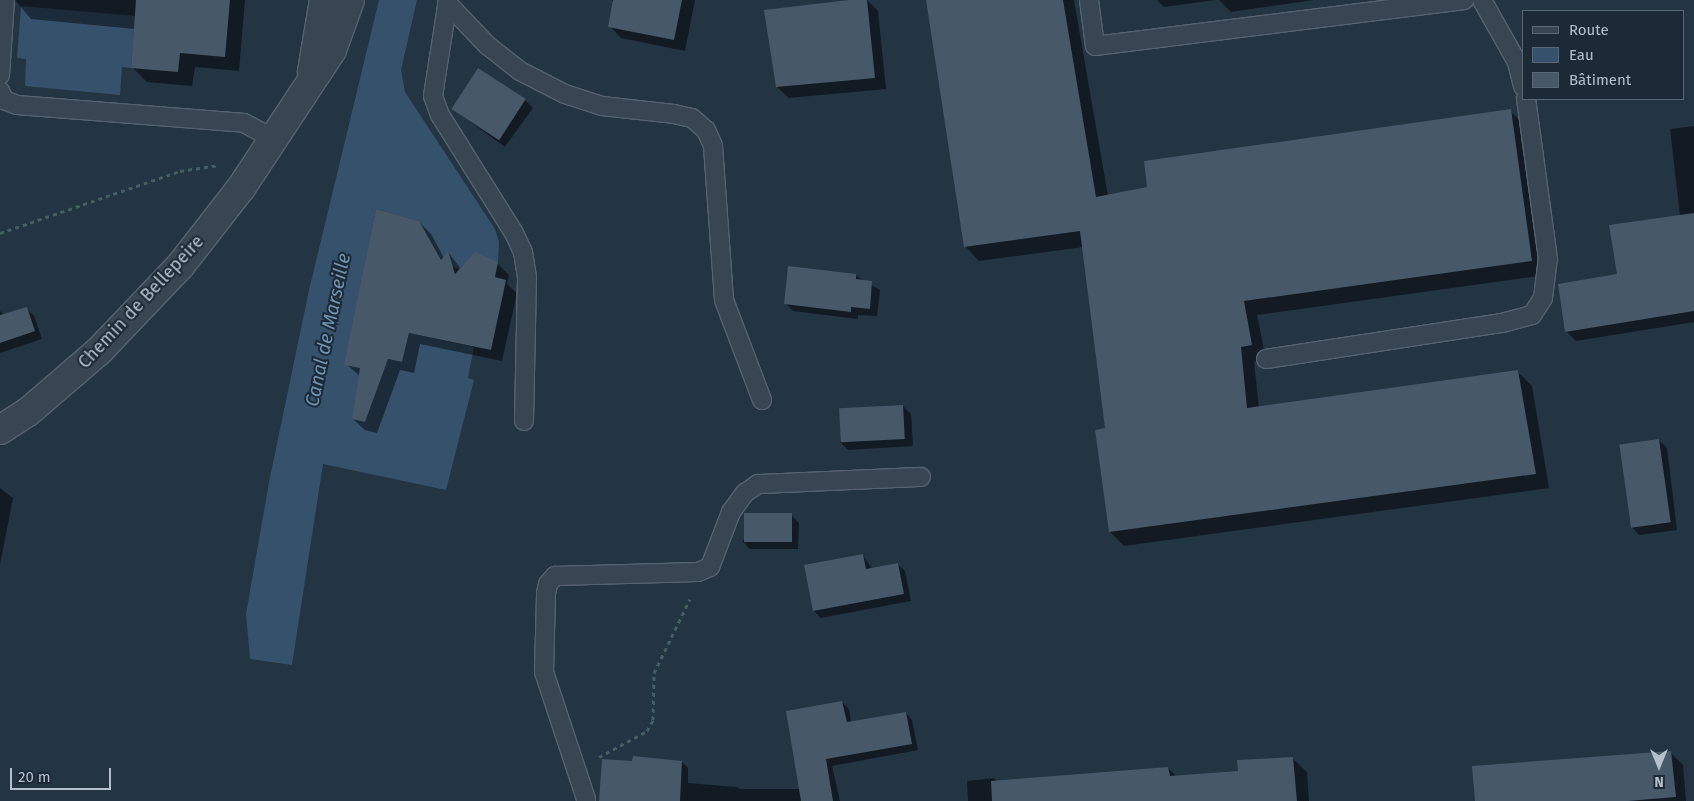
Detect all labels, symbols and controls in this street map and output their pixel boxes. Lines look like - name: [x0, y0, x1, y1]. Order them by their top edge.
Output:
- legend: [1522, 10, 1684, 100]
- text: Route: [1569, 21, 1609, 39]
- text: Eau: [1569, 46, 1594, 64]
- text: Bâtiment: [1569, 71, 1631, 89]
- street label: Chemin de Bellepeire: [74, 231, 208, 373]
- water label: Canal de Marseille: [301, 251, 355, 409]
- north arrow: [1634, 741, 1684, 791]
- scale bar: [12, 758, 114, 790]
- text: 20 m: [18, 768, 51, 786]
- text: N: [1654, 773, 1664, 790]

